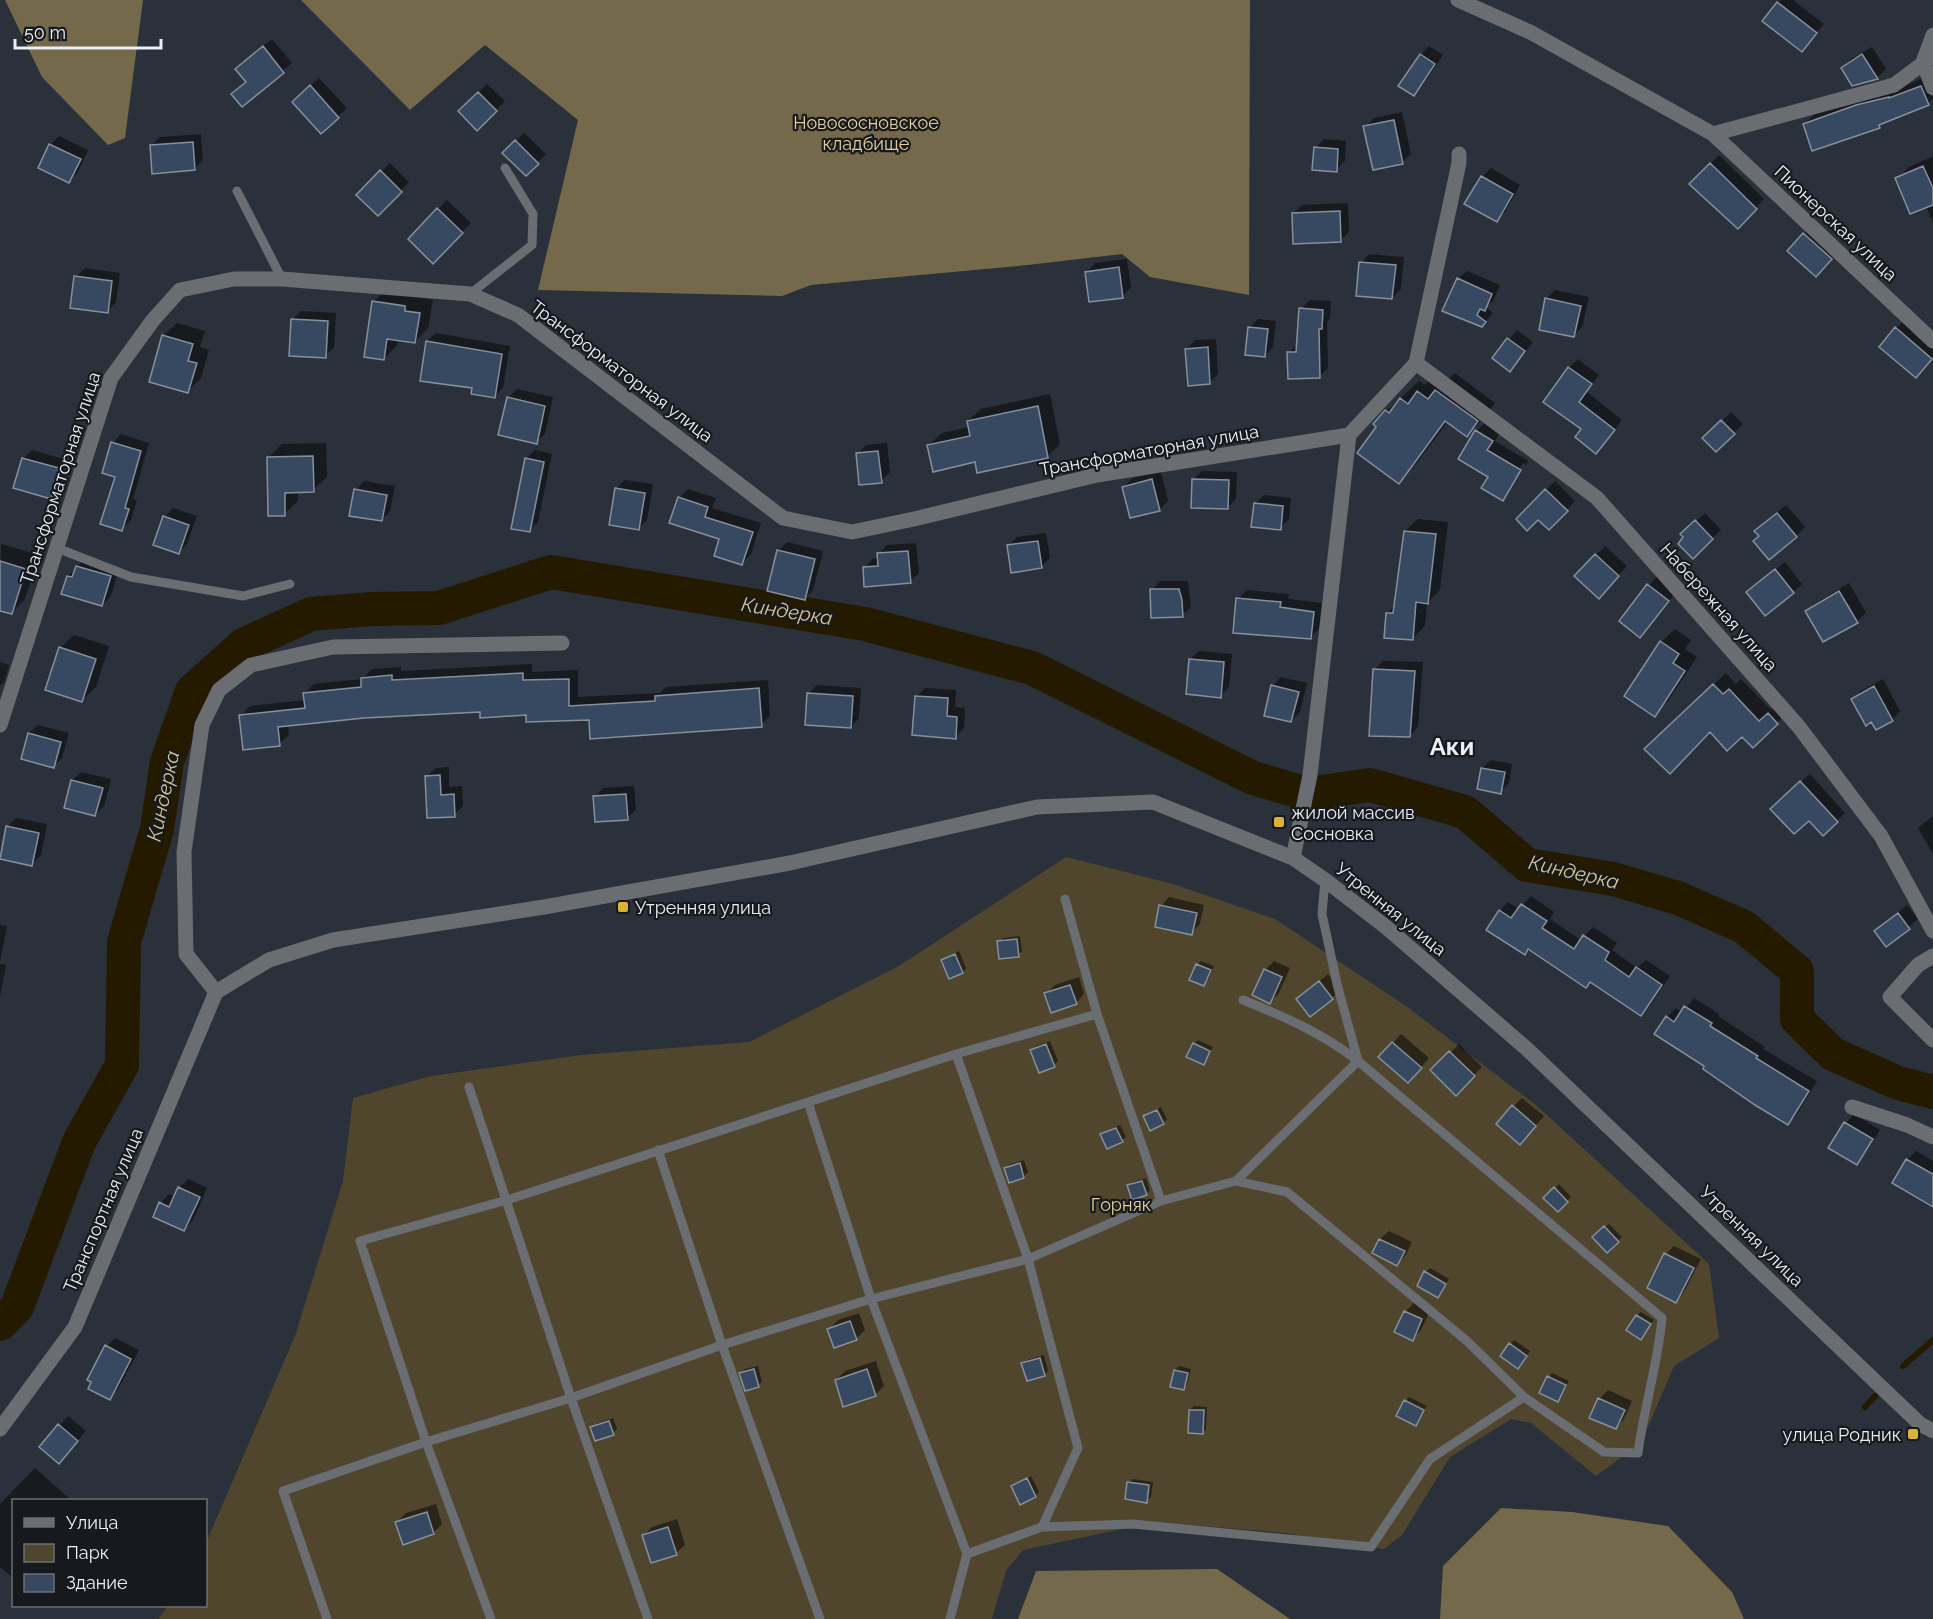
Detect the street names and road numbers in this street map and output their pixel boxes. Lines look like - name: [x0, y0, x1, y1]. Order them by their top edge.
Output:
- street label: Пионерская улица: [1770, 161, 1902, 285]
- street label: Трансформаторная улица: [527, 296, 717, 446]
- street label: Трансформаторная улица: [16, 369, 104, 587]
- street label: Трансформаторная улица: [1038, 420, 1260, 480]
- street label: Набережная улица: [1656, 539, 1782, 675]
- street label: Утренняя улица: [1332, 858, 1450, 960]
- street label: Транспортная улица: [59, 1125, 147, 1295]
- street label: Утренняя улица: [1696, 1181, 1808, 1291]

